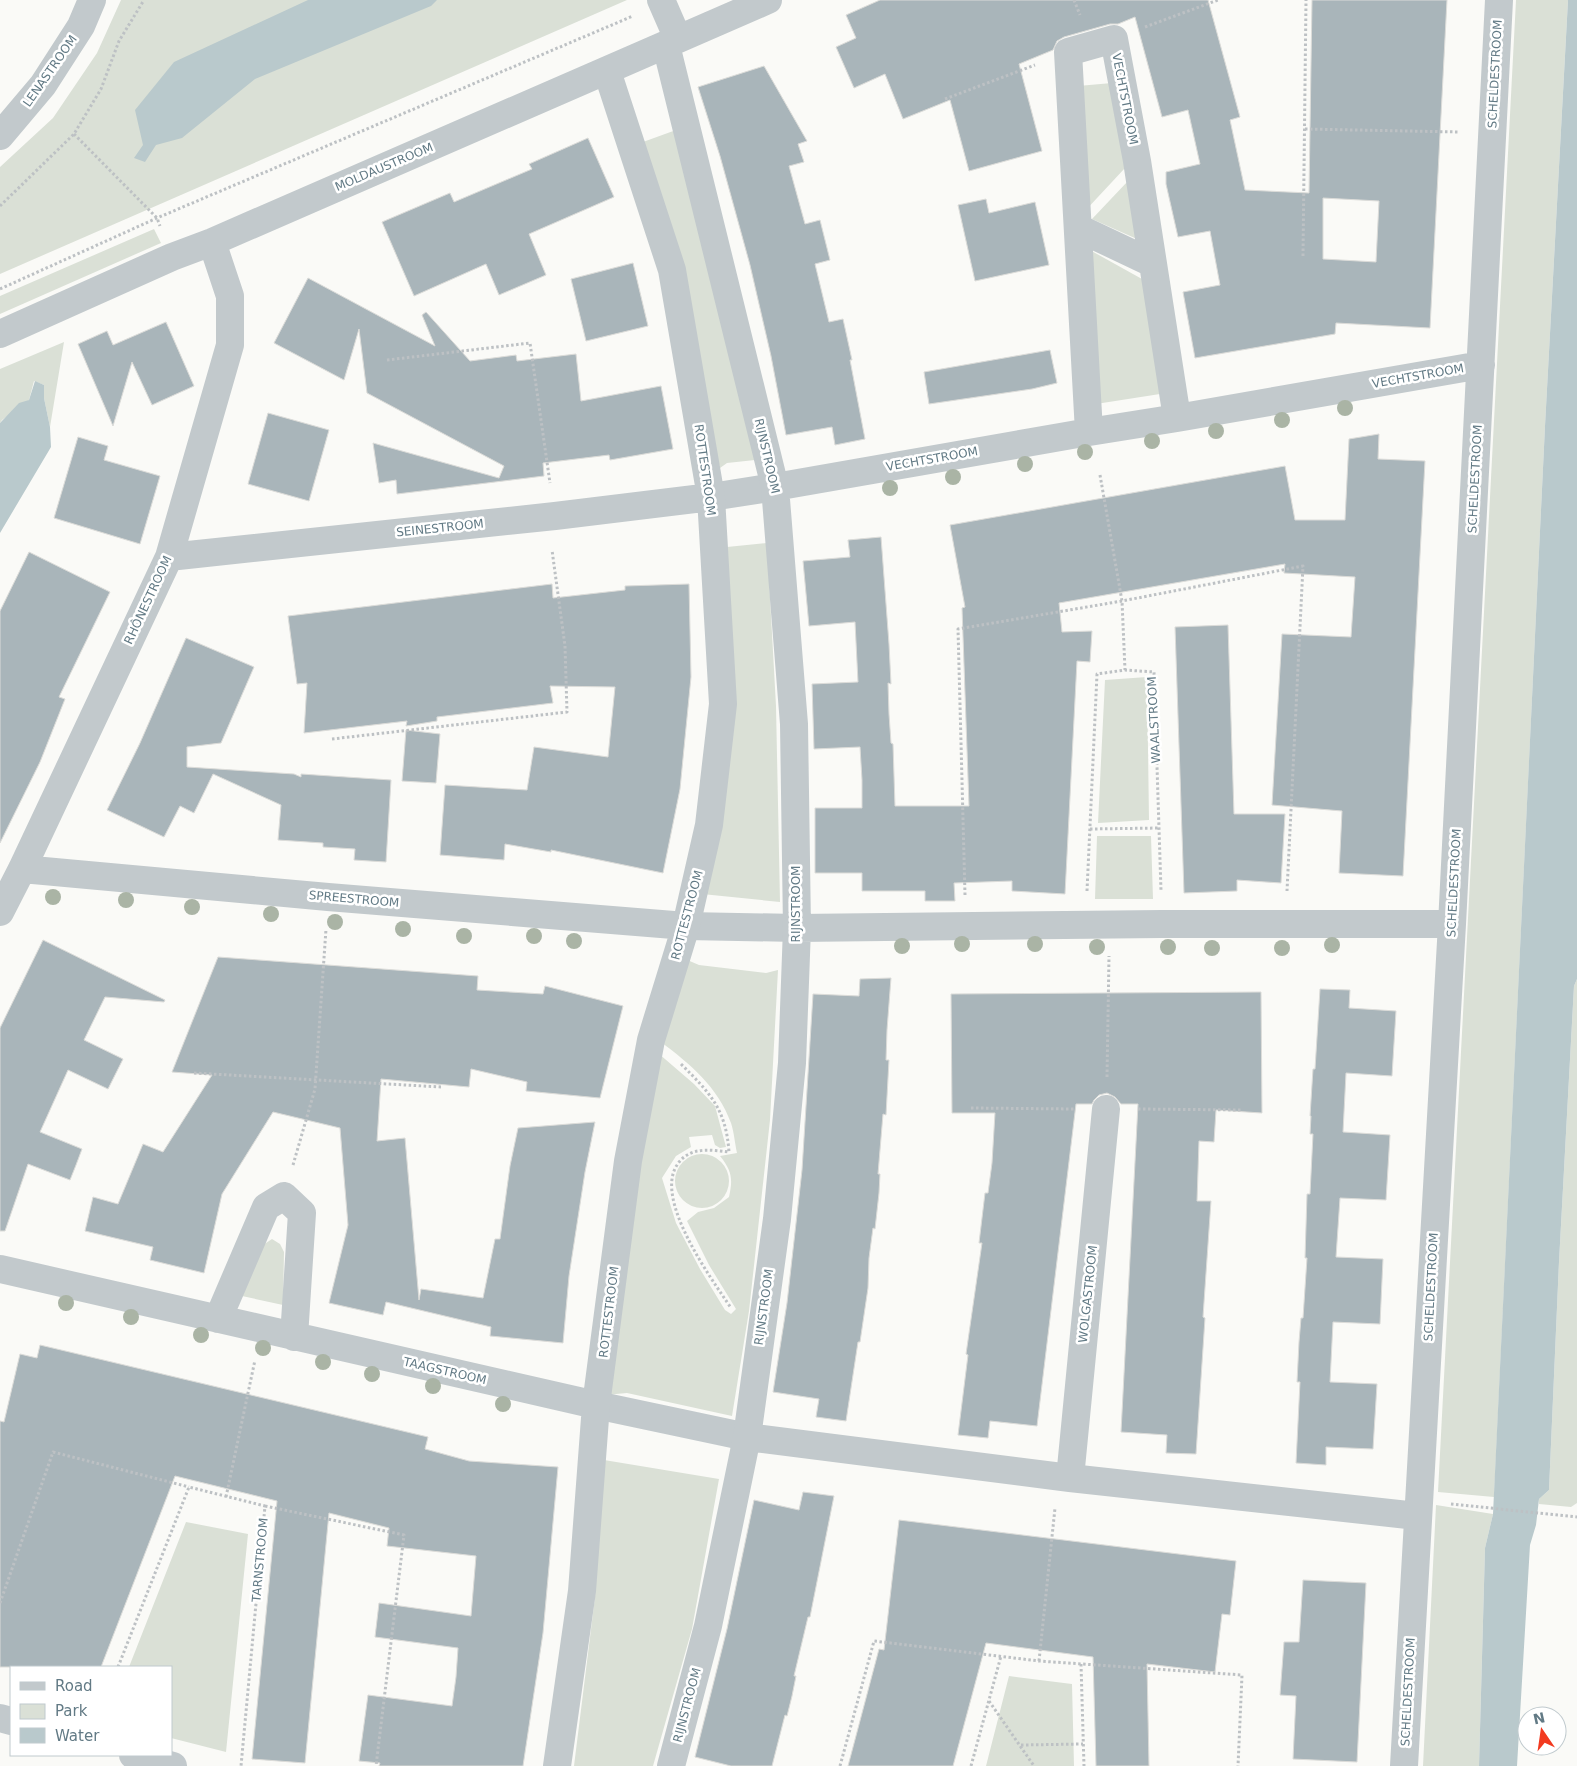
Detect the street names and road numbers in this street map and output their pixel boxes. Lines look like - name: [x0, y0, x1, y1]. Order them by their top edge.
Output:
- street label: SCHELDESTROOM: [1485, 19, 1505, 129]
- street label: LENASTROOM: [20, 33, 80, 109]
- street label: VECHTSTROOM: [1109, 52, 1141, 146]
- street label: MOLDAUSTROOM: [333, 140, 435, 194]
- street label: VECHTSTROOM: [1371, 361, 1465, 391]
- street label: RIJNSTROOM: [752, 417, 782, 495]
- street label: ROTTESTROOM: [692, 423, 718, 517]
- street label: SCHELDESTROOM: [1465, 424, 1485, 534]
- street label: VECHTSTROOM: [885, 444, 979, 474]
- street label: SEINESTROOM: [396, 516, 484, 540]
- street label: RHÔNESTROOM: [120, 553, 175, 646]
- street label: WAALSTROOM: [1145, 676, 1163, 764]
- street label: SCHELDESTROOM: [1444, 828, 1464, 938]
- street label: RIJNSTROOM: [789, 866, 803, 942]
- street label: ROTTESTROOM: [668, 869, 706, 961]
- street label: SPREESTROOM: [308, 888, 400, 910]
- street label: SCHELDESTROOM: [1421, 1232, 1441, 1342]
- street label: WOLGASTROOM: [1076, 1245, 1100, 1343]
- street label: ROTTESTROOM: [596, 1265, 622, 1359]
- street label: RIJNSTROOM: [752, 1268, 776, 1346]
- street label: TAAGSTROOM: [401, 1354, 488, 1387]
- street label: TARNSTROOM: [249, 1517, 271, 1604]
- street label: SCHELDESTROOM: [1398, 1637, 1418, 1747]
- street label: RIJNSTROOM: [670, 1666, 704, 1744]

